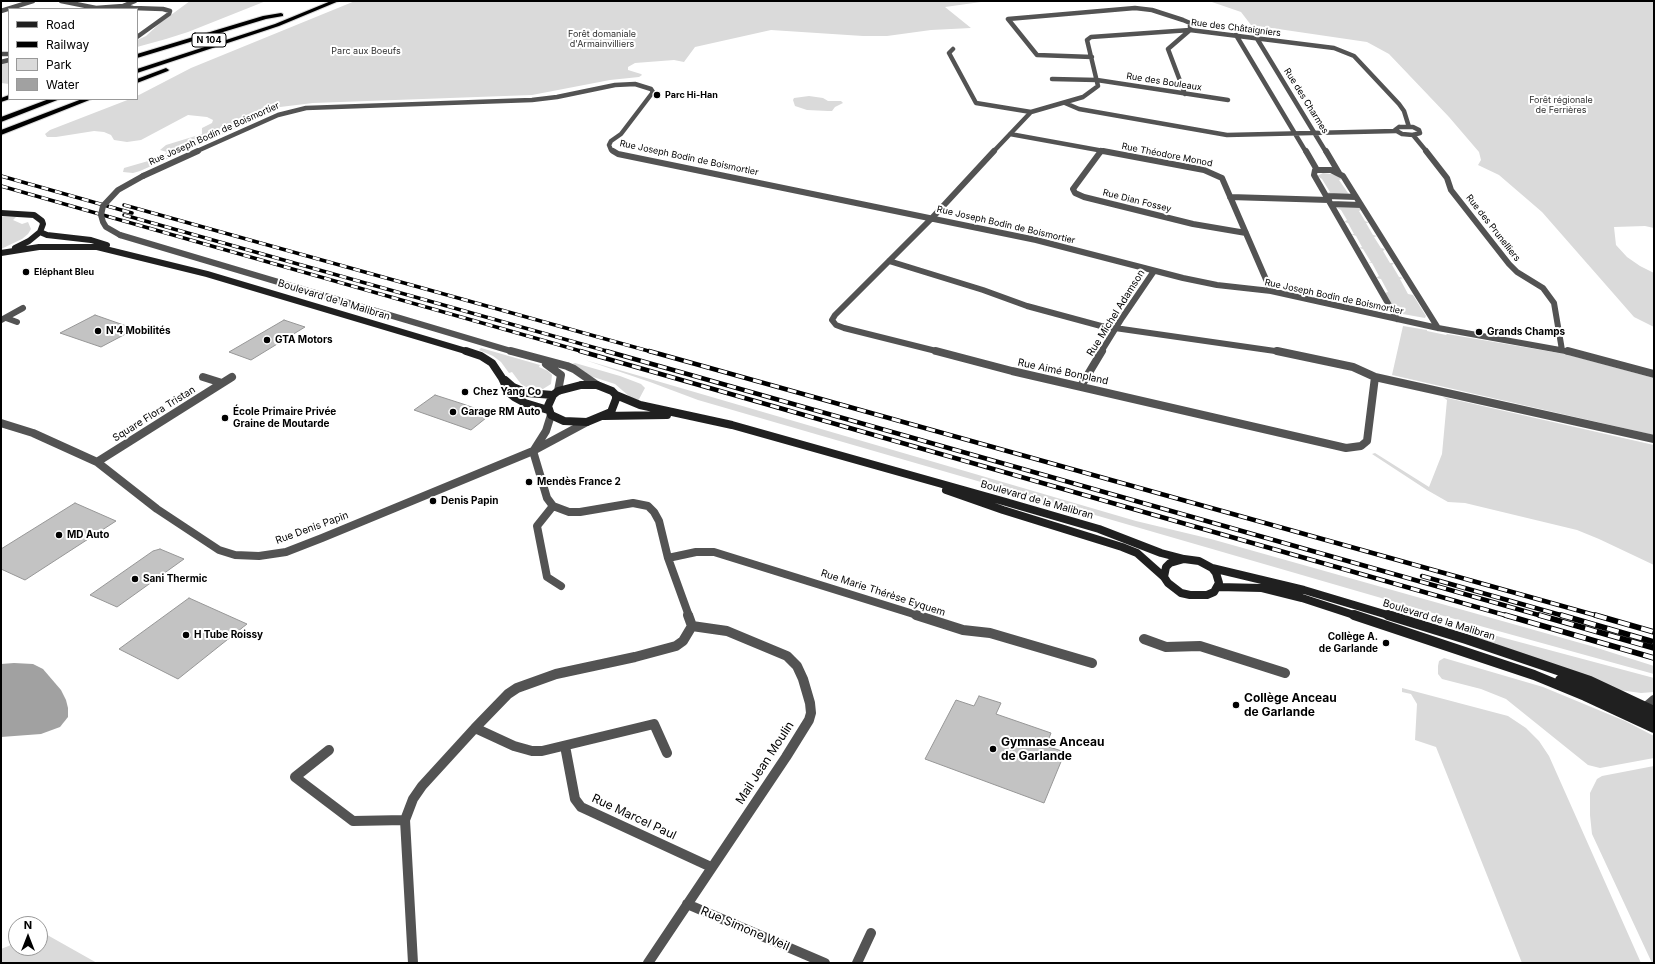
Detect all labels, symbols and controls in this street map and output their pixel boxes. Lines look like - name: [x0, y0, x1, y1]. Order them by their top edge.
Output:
- legend: [8, 8, 138, 100]
- text: Road: [46, 17, 75, 32]
- street label: Rue des Châtaigniers: [1190, 17, 1282, 39]
- park label: Forêt domaniale d'Armainvilliers: [568, 29, 636, 50]
- road number: N 104: [192, 33, 226, 47]
- text: Railway: [46, 37, 89, 52]
- park label: Parc aux Boeufs: [331, 46, 401, 56]
- text: Park: [46, 57, 72, 72]
- street label: Rue des Charmes: [1281, 66, 1331, 136]
- street label: Rue des Bouleaux: [1125, 71, 1203, 93]
- text: Water: [46, 77, 79, 92]
- marker: Parc Hi-Han: [652, 90, 662, 100]
- place label: Parc Hi-Han: [665, 90, 718, 100]
- park label: Forêt régionale de Ferrières: [1529, 95, 1593, 116]
- street label: Rue Joseph Bodin de Boismortier: [147, 100, 281, 168]
- street label: Rue Joseph Bodin de Boismortier: [619, 138, 759, 178]
- street label: Rue Théodore Monod: [1121, 141, 1213, 169]
- street label: Rue Dian Fossey: [1102, 187, 1172, 215]
- street label: Rue des Prunelliers: [1464, 192, 1522, 264]
- street label: Rue Joseph Bodin de Boismortier: [936, 204, 1076, 246]
- marker: Eléphant Bleu: [21, 267, 31, 277]
- place label: Eléphant Bleu: [34, 267, 94, 277]
- street label: Rue Michel Adamson: [1084, 268, 1148, 358]
- street label: Boulevard de la Malibran: [276, 277, 392, 323]
- street label: Rue Joseph Bodin de Boismortier: [1264, 277, 1404, 317]
- place label: N'4 Mobilités: [106, 325, 171, 337]
- marker: N'4 Mobilités: [93, 326, 103, 336]
- place label: Grands Champs: [1487, 326, 1565, 338]
- marker: Grands Champs: [1474, 327, 1484, 337]
- place label: GTA Motors: [275, 334, 333, 346]
- marker: GTA Motors: [262, 335, 272, 345]
- street label: Rue Aimé Bonpland: [1017, 357, 1109, 387]
- street label: Square Flora Tristan: [110, 384, 198, 444]
- place label: Chez Yang Co: [473, 386, 541, 398]
- marker: Chez Yang Co: [460, 387, 470, 397]
- place label: École Primaire Privée Graine de Moutarde: [233, 406, 336, 430]
- place label: Garage RM Auto: [461, 406, 540, 418]
- marker: Garage RM Auto: [448, 407, 458, 417]
- marker: École Primaire Privée Graine de Moutarde: [220, 413, 230, 423]
- place label: Mendès France 2: [537, 476, 621, 488]
- marker: Mendès France 2: [524, 477, 534, 487]
- street label: Boulevard de la Malibran: [979, 478, 1095, 522]
- place label: Denis Papin: [441, 495, 498, 507]
- marker: Denis Papin: [428, 496, 438, 506]
- street label: Rue Denis Papin: [274, 509, 350, 547]
- place label: MD Auto: [67, 529, 109, 541]
- marker: MD Auto: [54, 530, 64, 540]
- street label: Rue Marie Thérèse Eyquem: [819, 567, 947, 619]
- place label: Sani Thermic: [143, 573, 207, 585]
- marker: Sani Thermic: [130, 574, 140, 584]
- street label: Boulevard de la Malibran: [1381, 597, 1497, 643]
- place label: H Tube Roissy: [194, 629, 263, 641]
- marker: H Tube Roissy: [181, 630, 191, 640]
- place label: Collège A. de Garlande: [1319, 631, 1378, 654]
- marker: Collège A. de Garlande: [1381, 638, 1391, 648]
- place label: Collège Anceau de Garlande: [1244, 691, 1337, 719]
- marker: Collège Anceau de Garlande: [1231, 700, 1241, 710]
- street label: Mail Jean Moulin: [733, 719, 797, 807]
- place label: Gymnase Anceau de Garlande: [1001, 735, 1105, 763]
- marker: Gymnase Anceau de Garlande: [988, 744, 998, 754]
- street label: Rue Marcel Paul: [589, 791, 679, 843]
- street label: Rue Simone Weil: [698, 904, 792, 954]
- north arrow: [8, 916, 48, 956]
- text: N: [24, 918, 32, 932]

